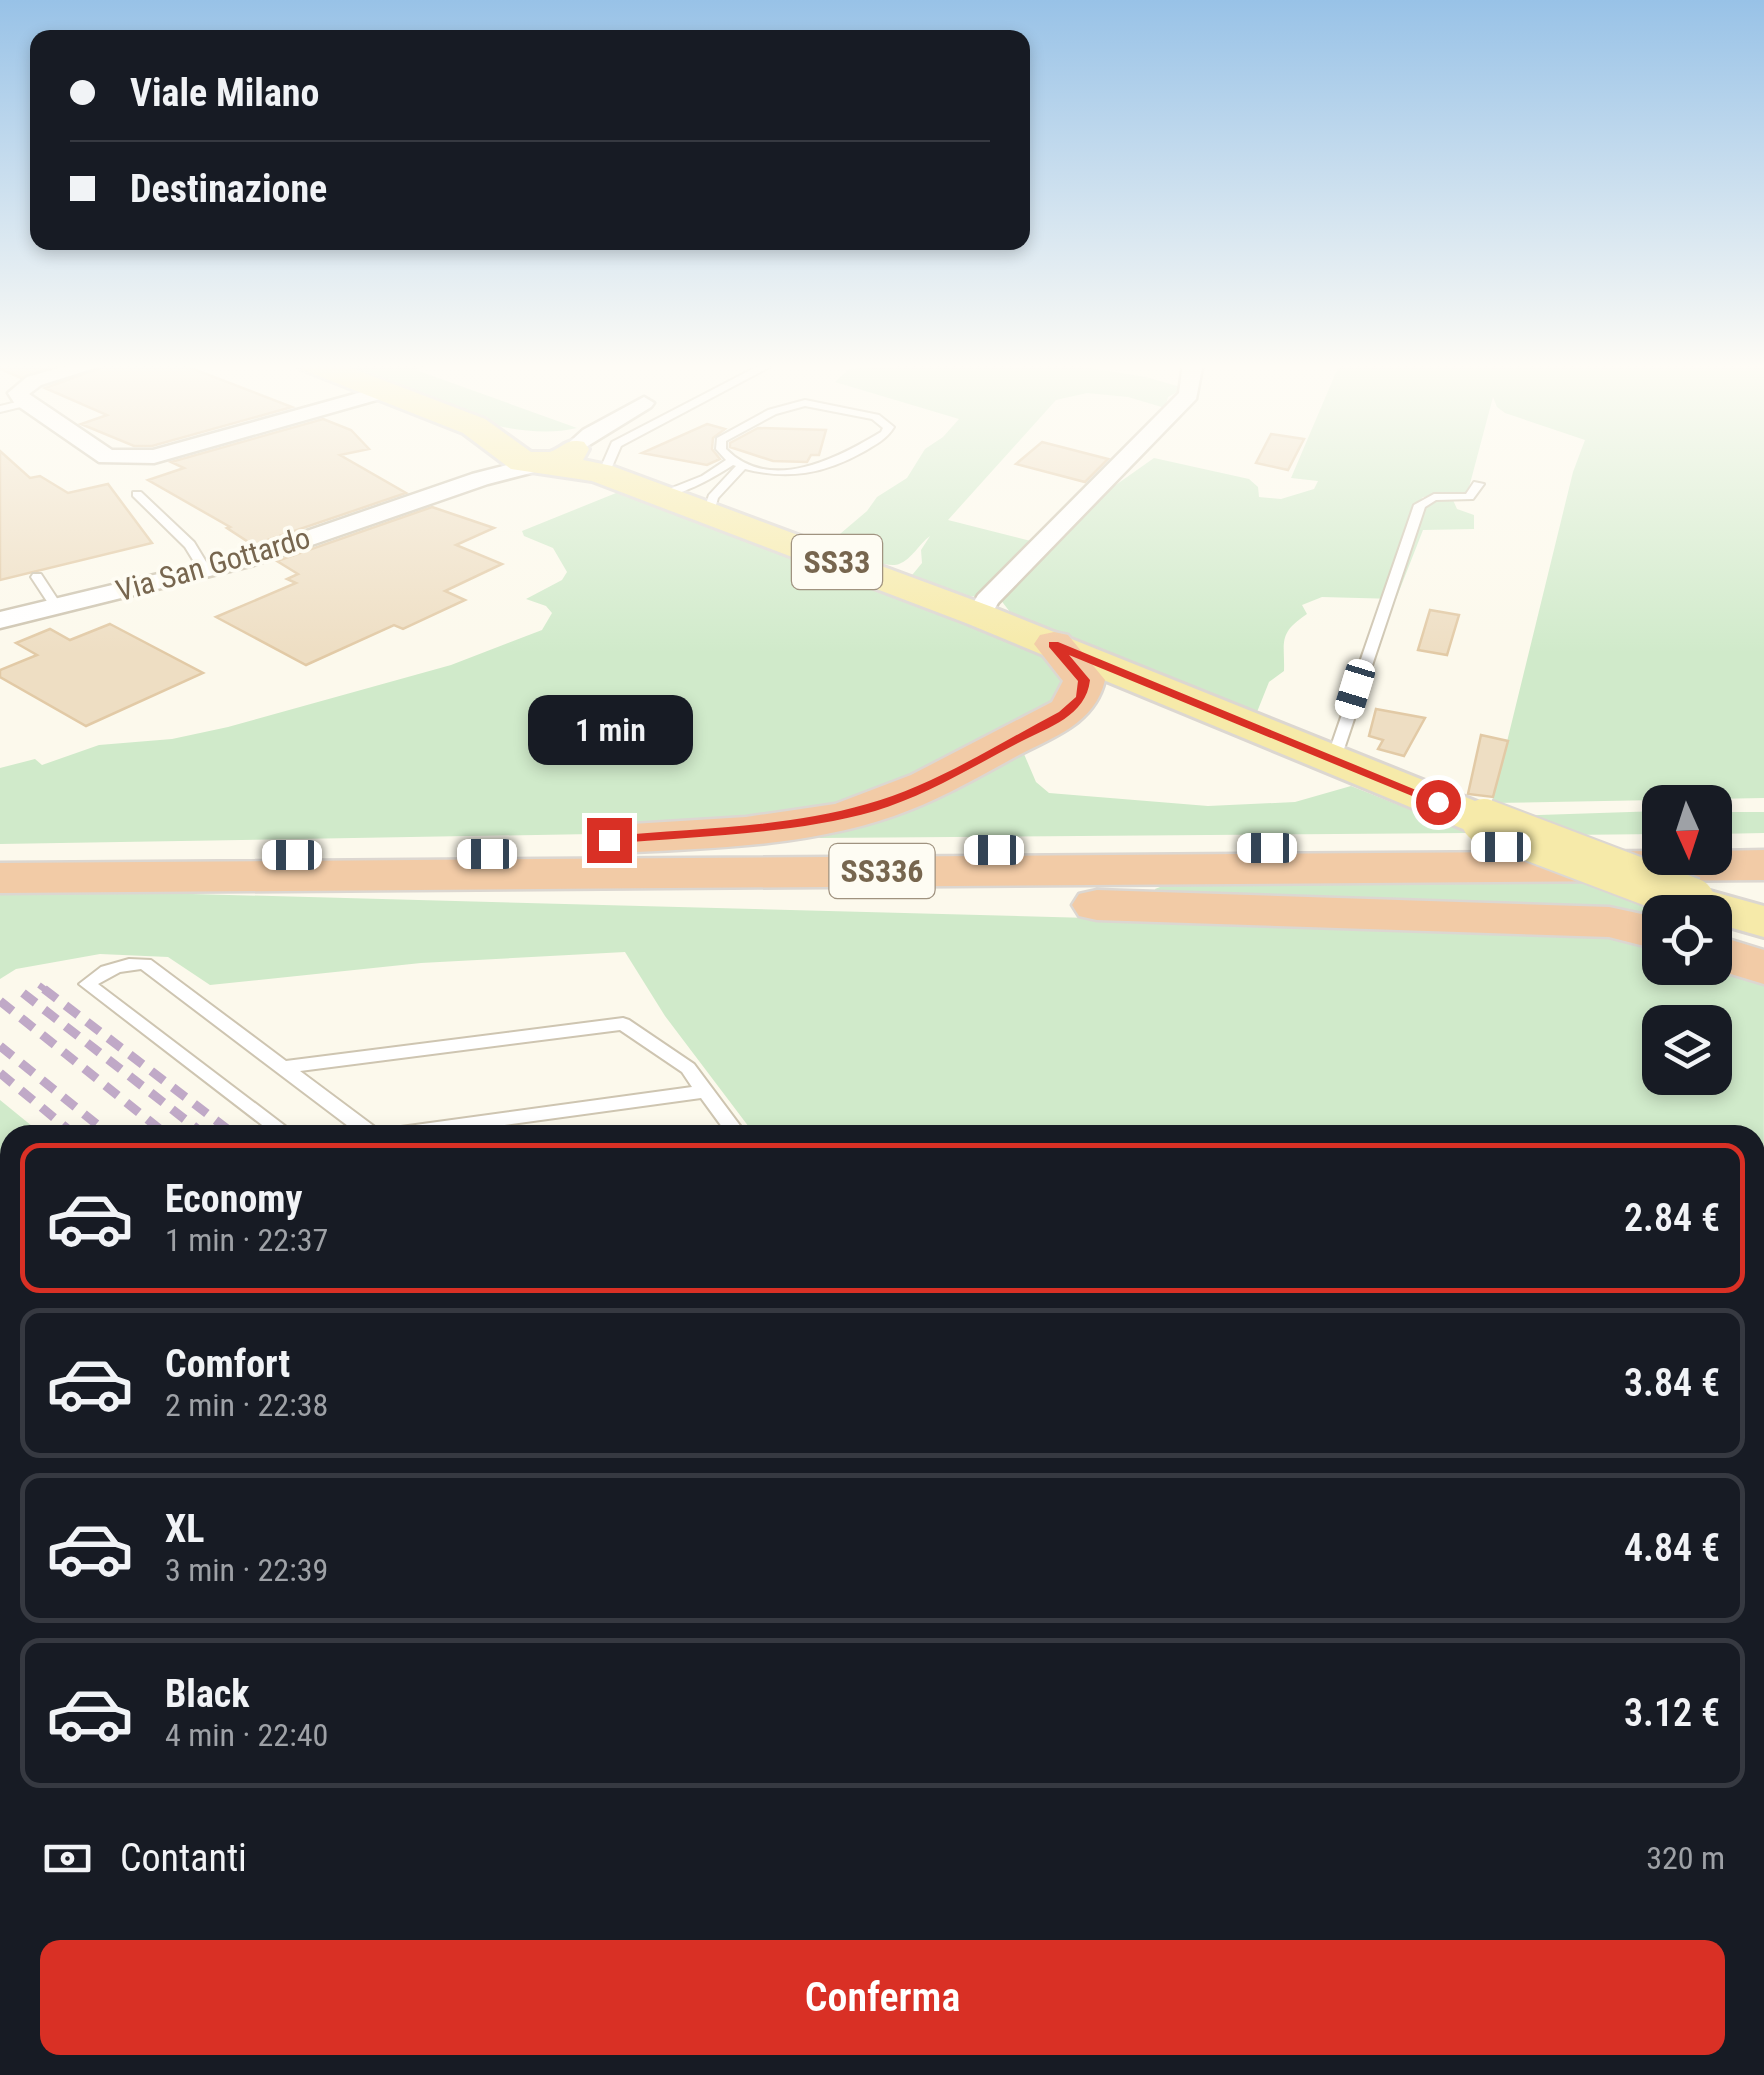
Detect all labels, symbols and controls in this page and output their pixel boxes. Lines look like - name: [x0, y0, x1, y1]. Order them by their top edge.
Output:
- text: Viale Milano: [130, 71, 319, 115]
- text: Destinazione: [130, 167, 327, 211]
- street label: Via San Gottardo: [112, 520, 314, 608]
- road number: SS33: [792, 535, 882, 589]
- car: [1332, 656, 1378, 722]
- callout: 1 min: [526, 695, 692, 765]
- text: 1 min: [575, 711, 646, 749]
- route start: [1416, 780, 1461, 825]
- north arrow: [1642, 785, 1732, 875]
- map controls: [1642, 785, 1732, 1095]
- route end: [587, 818, 632, 863]
- car: [1471, 832, 1531, 862]
- car: [1237, 833, 1297, 863]
- car: [964, 835, 1024, 865]
- car: [457, 839, 517, 869]
- car: [262, 840, 322, 870]
- road number: SS336: [830, 844, 934, 898]
- button: locate: [1642, 895, 1732, 985]
- button: layers: [1642, 1005, 1732, 1095]
- icon: car: [45, 1173, 135, 1263]
- text: Economy: [165, 1177, 302, 1221]
- text: 2.84 €: [1624, 1196, 1720, 1240]
- text: 1 min · 22:37: [165, 1221, 328, 1259]
- icon: car: [45, 1338, 135, 1428]
- text: Comfort: [165, 1342, 290, 1386]
- text: 3.84 €: [1624, 1361, 1720, 1405]
- text: 2 min · 22:38: [165, 1386, 328, 1424]
- icon: car: [45, 1503, 135, 1593]
- text: XL: [165, 1507, 204, 1551]
- text: 4.84 €: [1624, 1526, 1720, 1570]
- text: 3 min · 22:39: [165, 1551, 328, 1589]
- icon: car: [45, 1668, 135, 1758]
- text: Black: [165, 1672, 249, 1716]
- text: 3.12 €: [1624, 1691, 1720, 1735]
- text: 4 min · 22:40: [165, 1716, 328, 1754]
- icon: cash: [40, 1831, 95, 1886]
- text: Contanti: [120, 1836, 247, 1880]
- text: 320 m: [1646, 1839, 1725, 1877]
- button: Conferma: [40, 1940, 1725, 2055]

